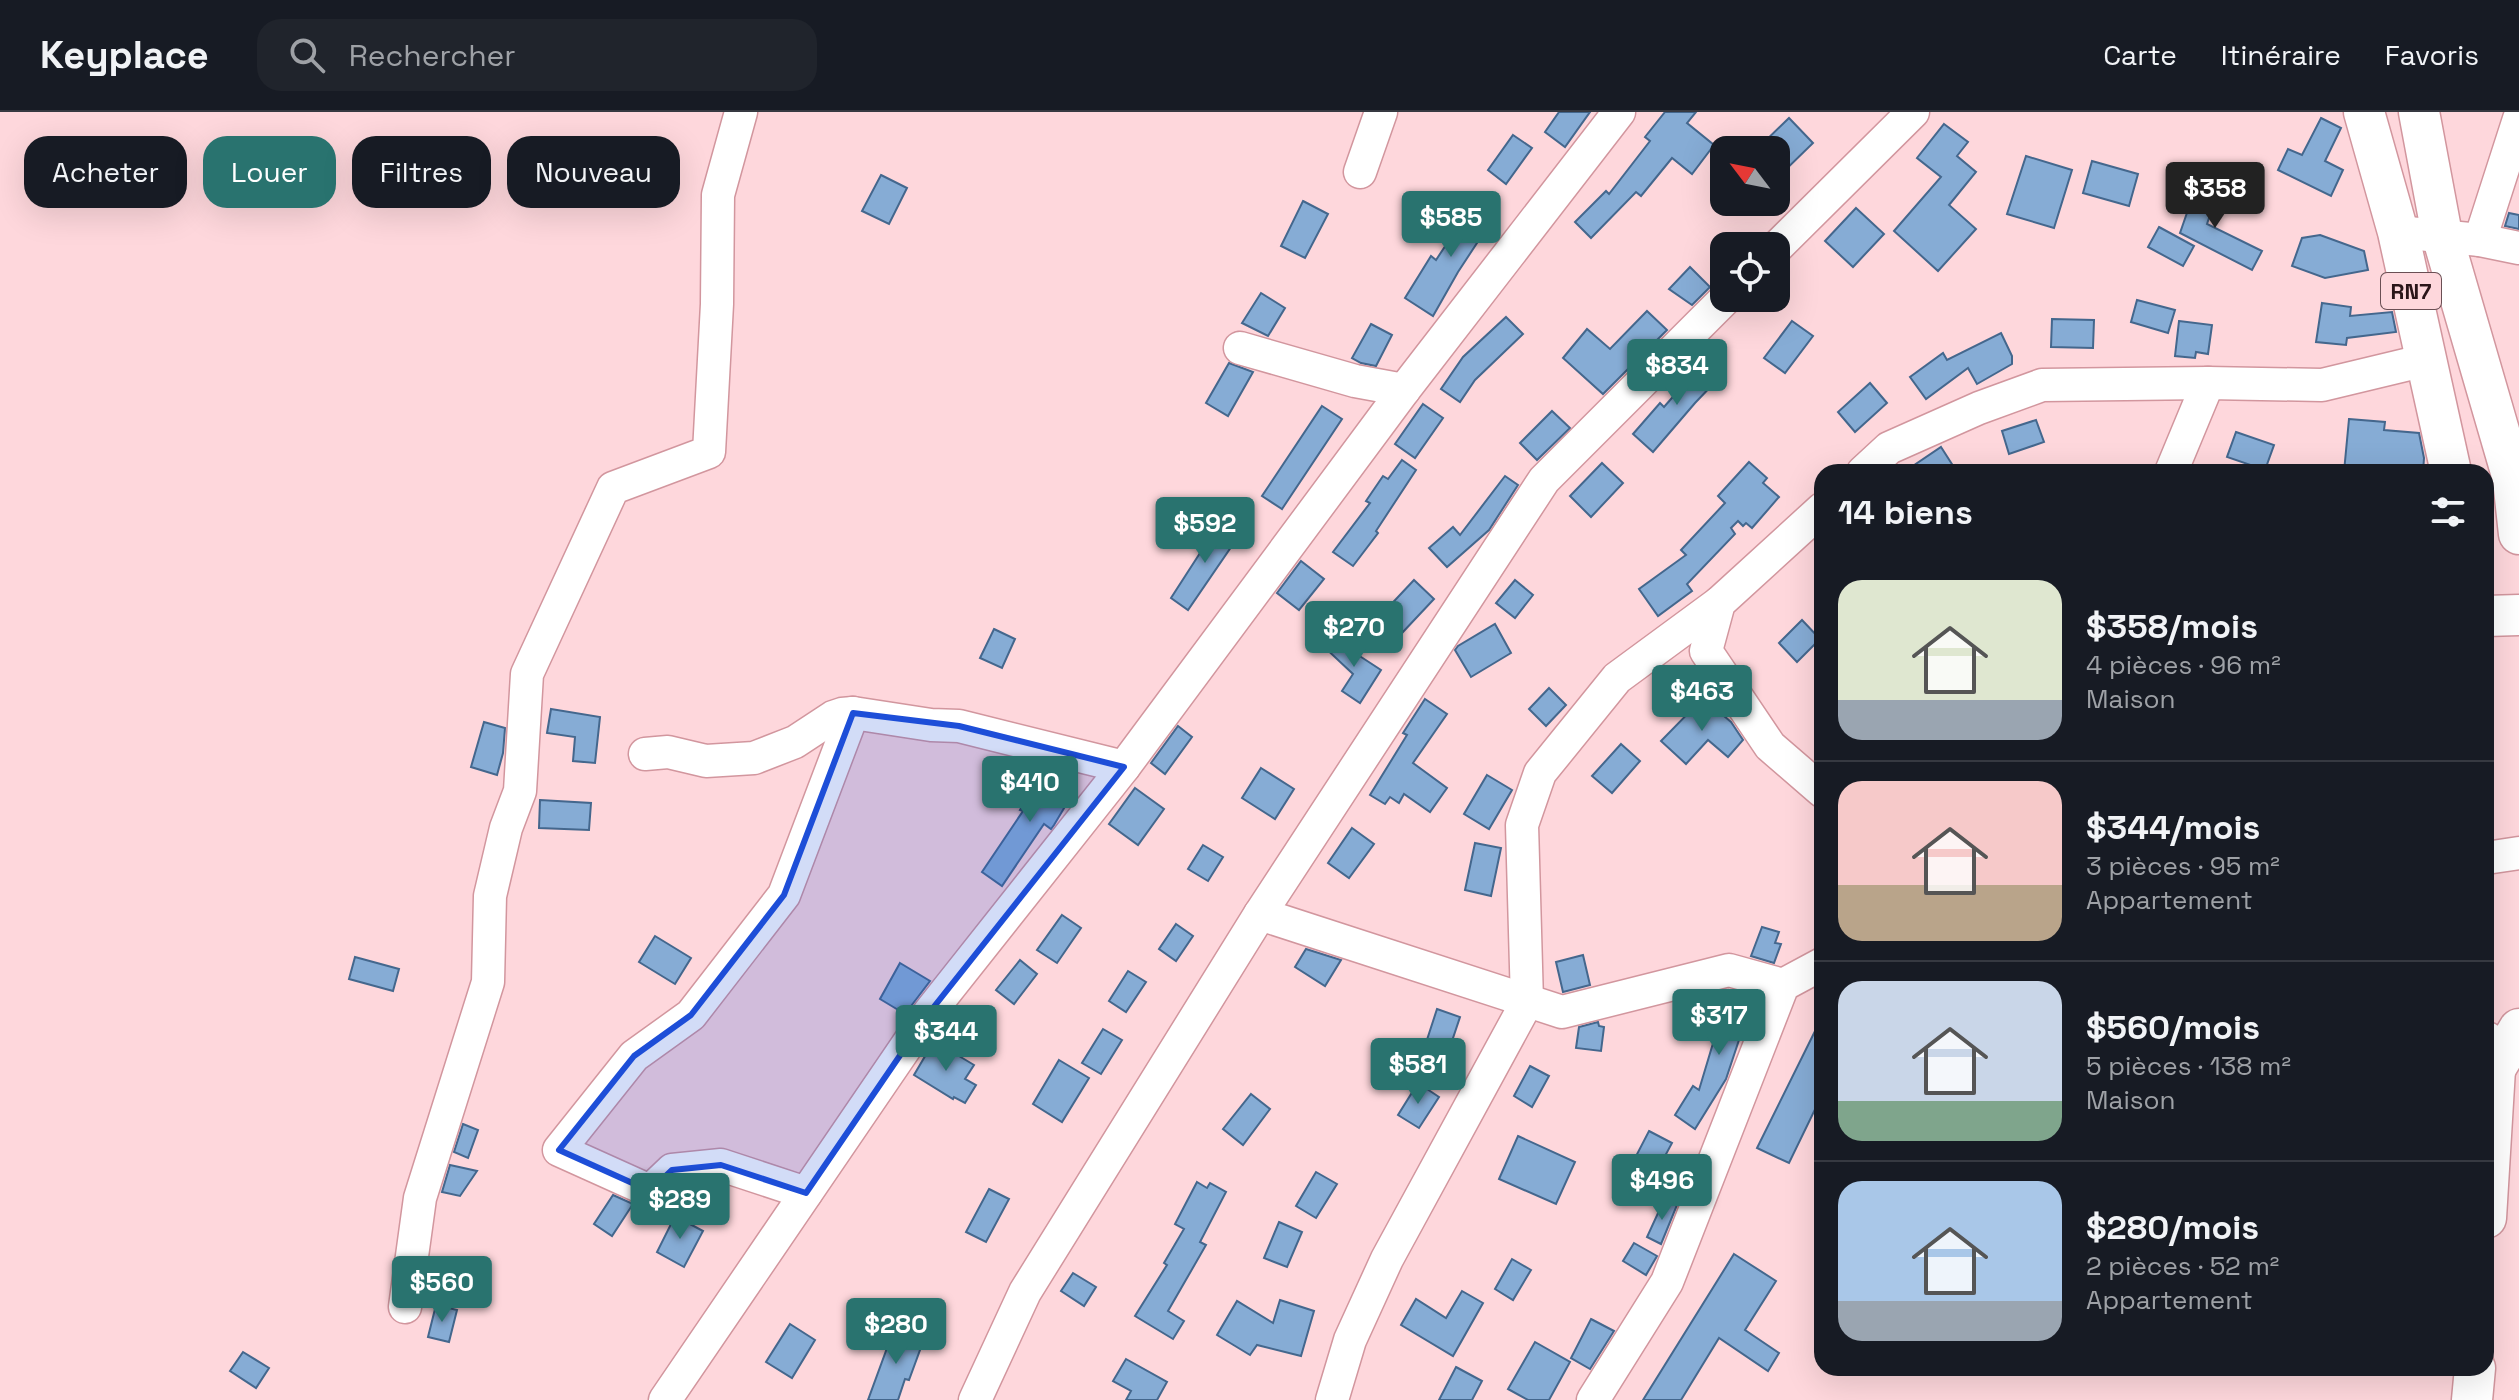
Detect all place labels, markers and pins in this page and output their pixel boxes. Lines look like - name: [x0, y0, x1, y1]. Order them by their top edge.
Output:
- pin: $358: [2168, 162, 2262, 230]
- pin: $585: [1404, 191, 1498, 259]
- pin: $834: [1630, 339, 1724, 407]
- pin: $592: [1158, 497, 1252, 565]
- pin: $270: [1307, 601, 1401, 669]
- pin: $463: [1655, 665, 1749, 733]
- pin: $410: [983, 756, 1077, 824]
- pin: $317: [1672, 989, 1766, 1057]
- pin: $344: [899, 1005, 993, 1073]
- pin: $581: [1371, 1038, 1465, 1106]
- pin: $496: [1615, 1154, 1709, 1222]
- pin: $289: [633, 1173, 727, 1241]
- pin: $560: [395, 1256, 489, 1324]
- pin: $280: [849, 1298, 943, 1366]

